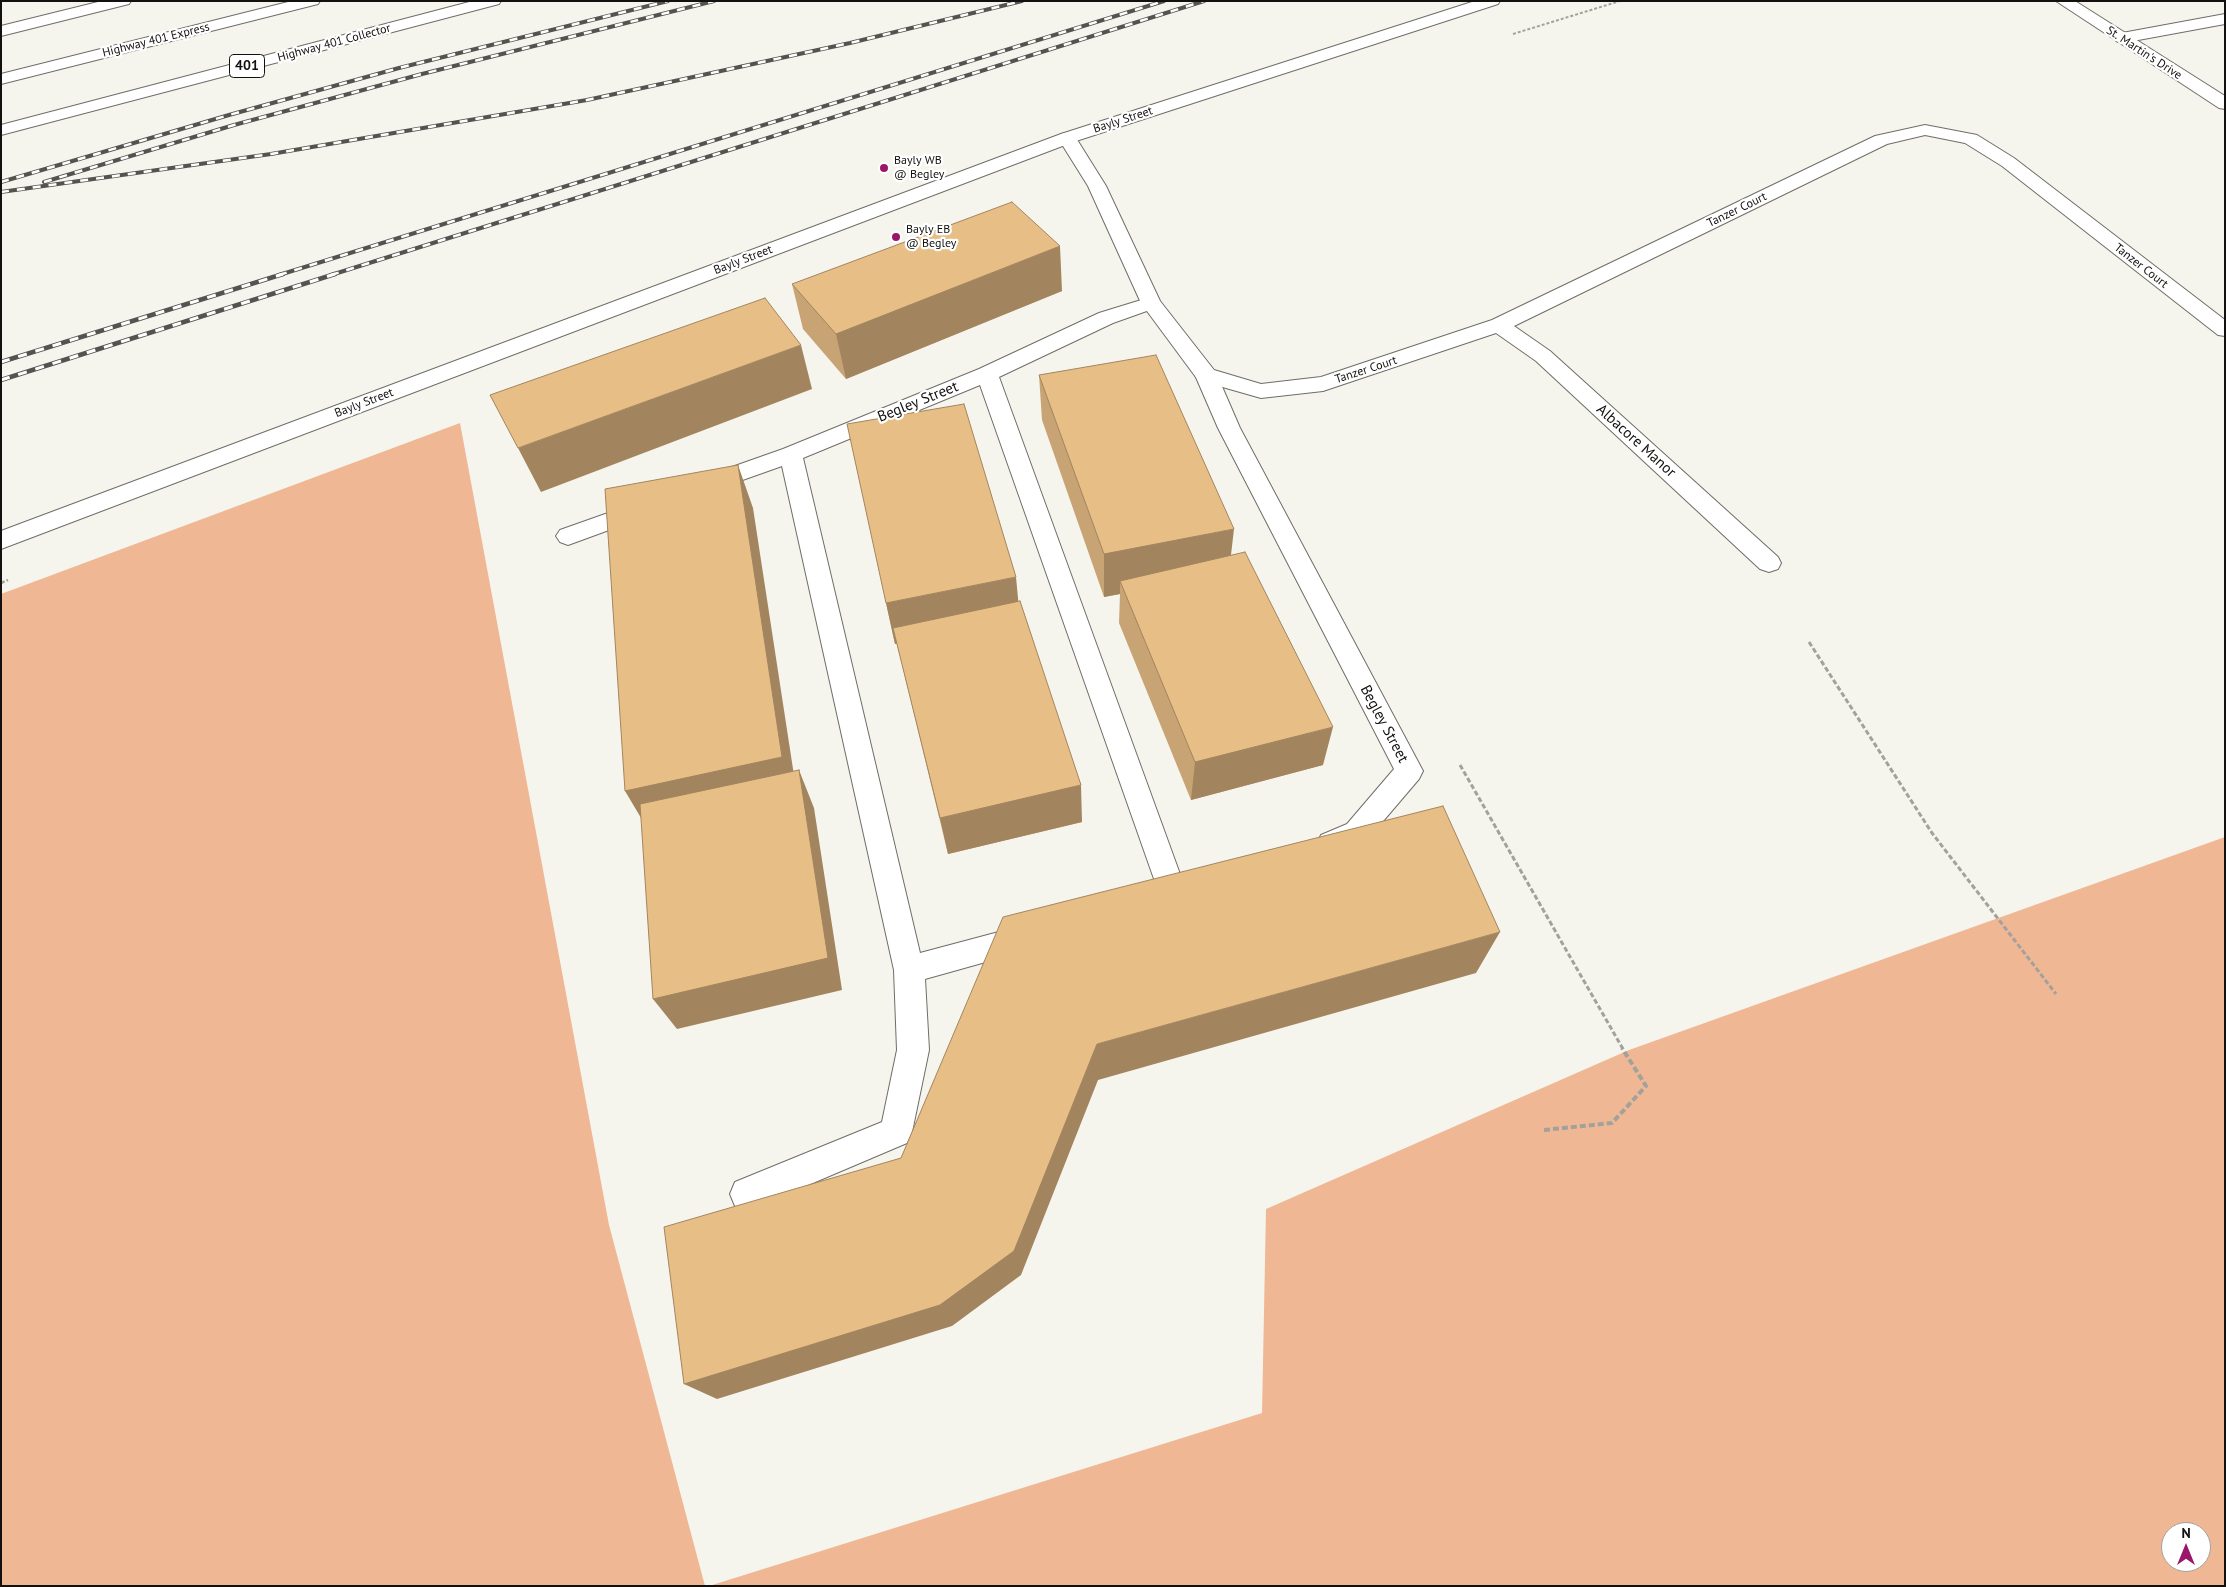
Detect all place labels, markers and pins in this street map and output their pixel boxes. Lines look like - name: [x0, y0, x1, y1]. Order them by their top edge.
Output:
- place label: Bayly WB @ Begley: [894, 154, 944, 182]
- marker: Bayly WB @ Begley: [878, 162, 890, 174]
- place label: Bayly EB @ Begley: [906, 223, 956, 251]
- marker: Bayly EB @ Begley: [890, 231, 902, 243]

